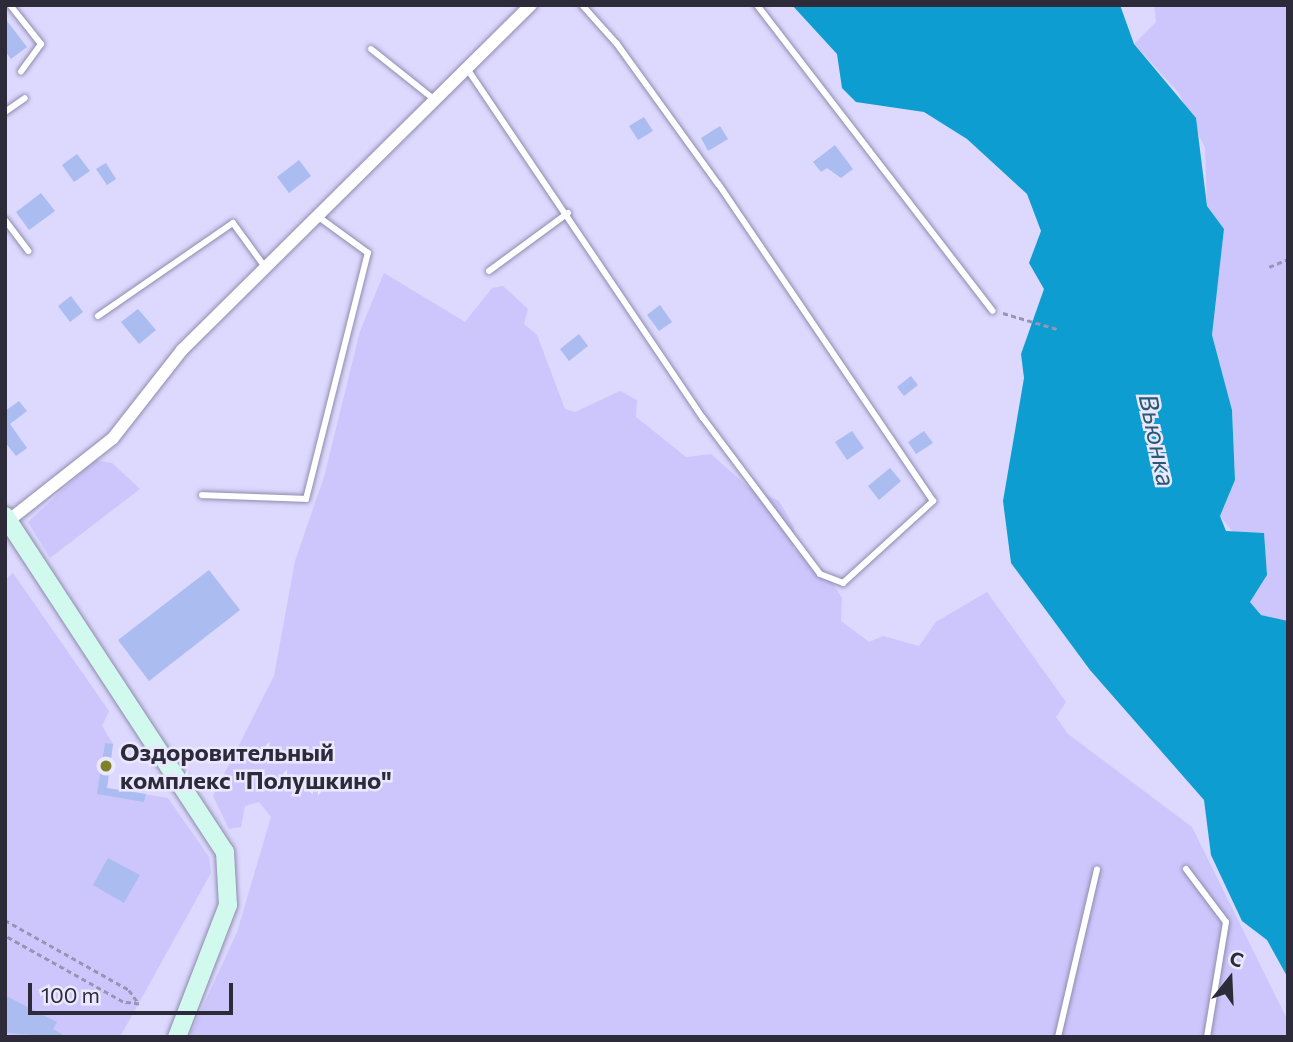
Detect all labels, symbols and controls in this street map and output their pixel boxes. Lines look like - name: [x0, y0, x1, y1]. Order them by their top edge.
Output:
- water label: Вьюнка: [1133, 391, 1183, 489]
- place label: Оздоровительный комплекс "Полушкино": [120, 738, 392, 794]
- marker: Оздоровительный комплекс "Полушкино": [98, 758, 114, 774]
- north arrow: [1195, 944, 1265, 1014]
- text: С: [1227, 946, 1246, 971]
- scale bar: [32, 968, 236, 1012]
- text: 100 m: [41, 982, 100, 1007]

